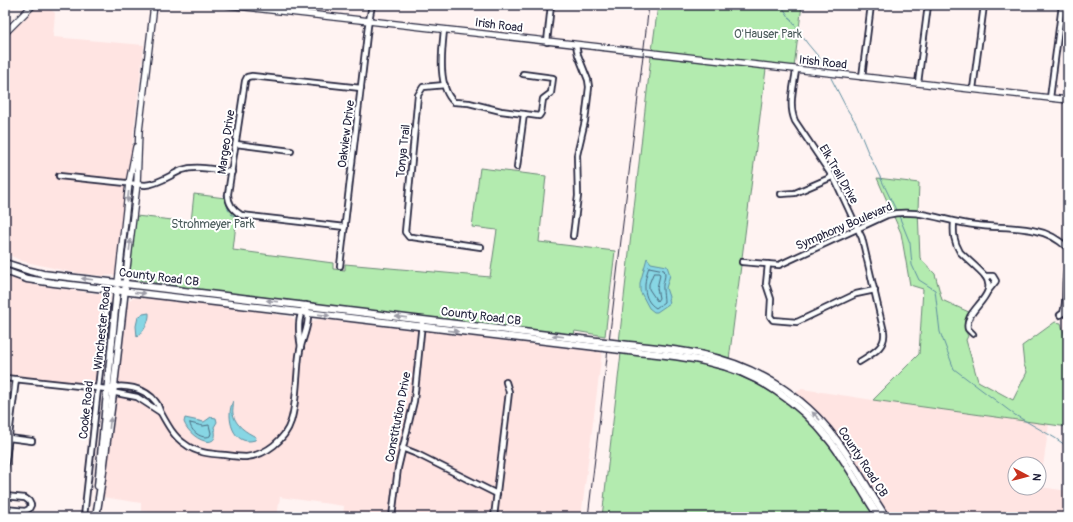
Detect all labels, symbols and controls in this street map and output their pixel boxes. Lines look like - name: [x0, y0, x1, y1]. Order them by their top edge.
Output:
- street label: Irish Road: [474, 15, 524, 36]
- park label: O'Hauser Park: [734, 27, 802, 42]
- street label: Irish Road: [798, 53, 848, 72]
- street label: Oakview Drive: [335, 99, 358, 169]
- street label: Margeo Drive: [215, 109, 238, 175]
- street label: Tonya Trail: [393, 124, 414, 178]
- street label: Elk Trail Drive: [816, 142, 862, 207]
- one-way arrow: [124, 191, 131, 203]
- street label: Symphony Boulevard: [794, 199, 895, 254]
- park label: Strohmeyer Park: [171, 217, 255, 232]
- one-way arrow: [127, 239, 133, 251]
- street label: County Road CB: [118, 265, 200, 290]
- one-way arrow: [81, 276, 94, 282]
- street label: Winchester Road: [91, 285, 114, 371]
- one-way arrow: [134, 290, 146, 297]
- one-way arrow: [266, 298, 278, 304]
- street label: County Road CB: [440, 304, 522, 329]
- one-way arrow: [318, 312, 330, 318]
- one-way arrow: [395, 314, 407, 320]
- one-way arrow: [447, 328, 460, 334]
- one-way arrow: [552, 333, 564, 339]
- street label: Constitution Drive: [382, 371, 415, 464]
- street label: Cooke Road: [76, 380, 97, 440]
- one-way arrow: [812, 411, 821, 421]
- one-way arrow: [106, 417, 113, 430]
- street label: County Road CB: [834, 424, 891, 500]
- north arrow: [1007, 456, 1047, 496]
- text: N: [1029, 473, 1043, 482]

